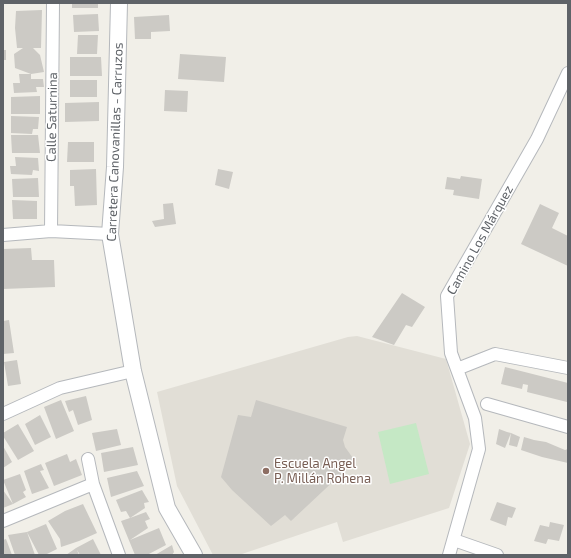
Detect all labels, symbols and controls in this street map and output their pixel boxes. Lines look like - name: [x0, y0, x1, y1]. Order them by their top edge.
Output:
- street label: Carretera Canovanillas - Carruzos: [104, 42, 126, 242]
- street label: Calle Saturnina: [43, 72, 61, 162]
- street label: Camino Los Márquez: [443, 183, 517, 297]
- place label: Escuela Angel P. Millán Rohena: [274, 456, 371, 487]
- marker: Escuela Angel P. Millán Rohena: [261, 466, 271, 476]

